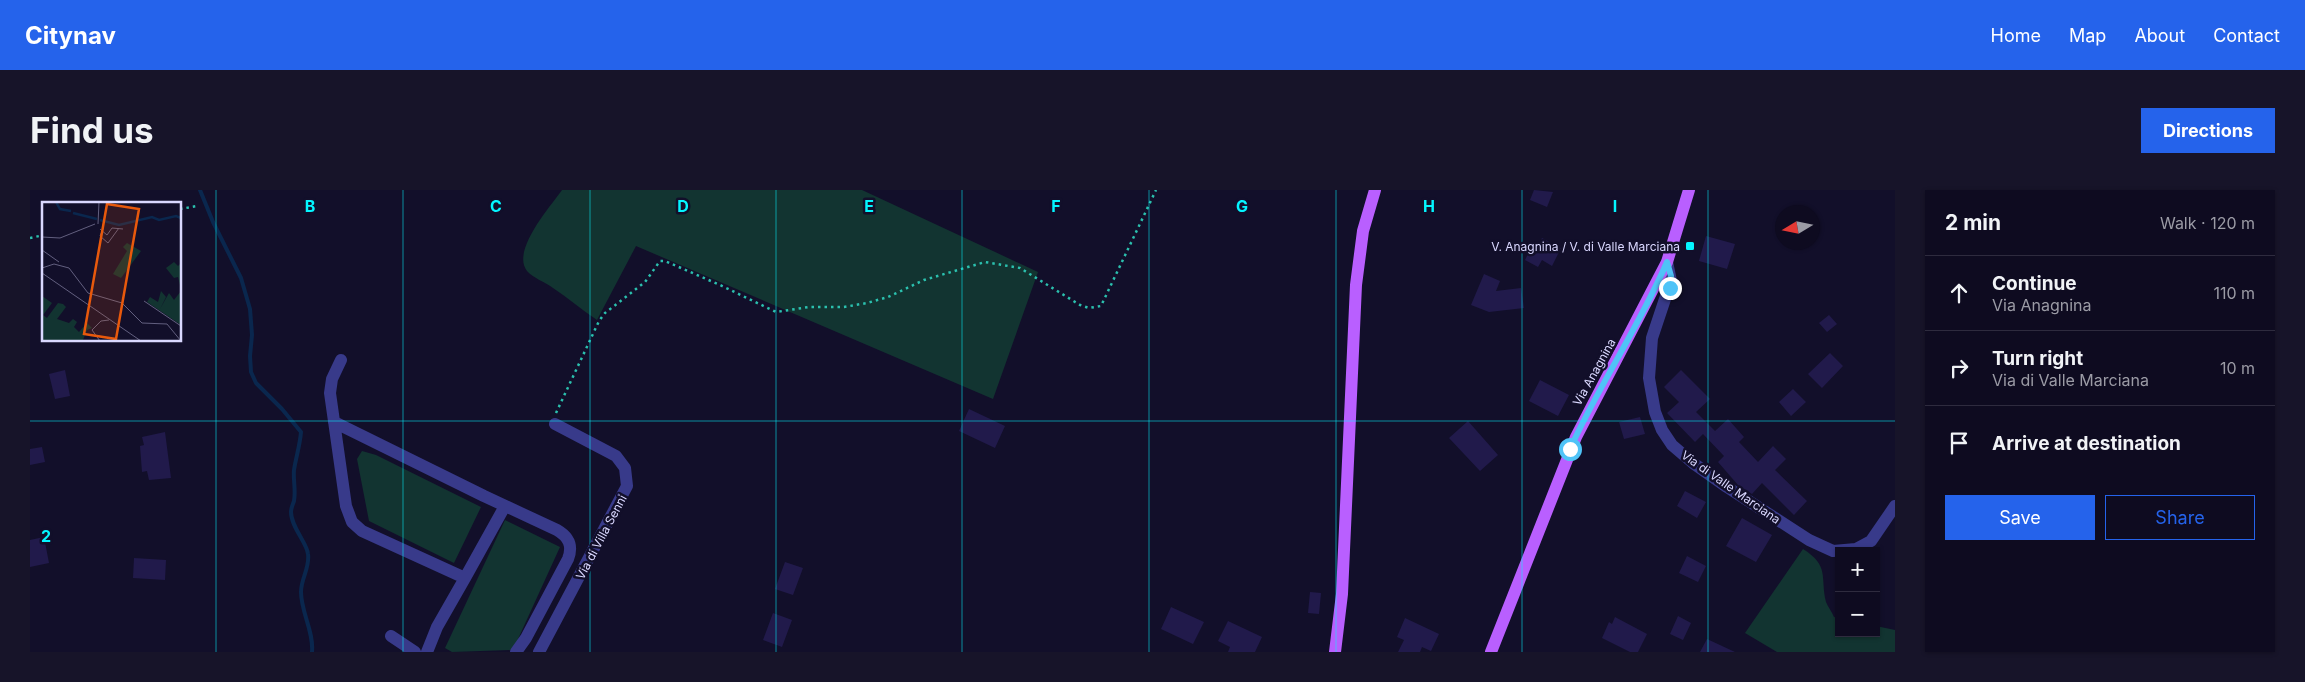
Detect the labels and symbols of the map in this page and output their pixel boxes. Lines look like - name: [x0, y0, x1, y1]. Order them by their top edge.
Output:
- text: B: [305, 196, 315, 216]
- text: C: [490, 196, 502, 216]
- text: D: [677, 196, 689, 216]
- text: E: [864, 196, 874, 216]
- text: F: [1051, 196, 1061, 216]
- text: G: [1236, 196, 1248, 216]
- text: H: [1423, 196, 1435, 216]
- text: I: [1613, 196, 1617, 216]
- inset map: [42, 202, 181, 341]
- north arrow: [1775, 205, 1820, 250]
- place label: V. Anagnina / V. di Valle Marciana: [1491, 239, 1680, 254]
- marker: V. Anagnina / V. di Valle Marciana: [1684, 240, 1696, 252]
- route end: [1659, 277, 1682, 300]
- street label: Via Anagnina: [1569, 336, 1619, 408]
- route start: [1559, 438, 1582, 461]
- street label: Via di Valle Marciana: [1678, 447, 1784, 527]
- street label: Via di Villa Senni: [572, 492, 630, 582]
- text: 2: [41, 526, 51, 546]

